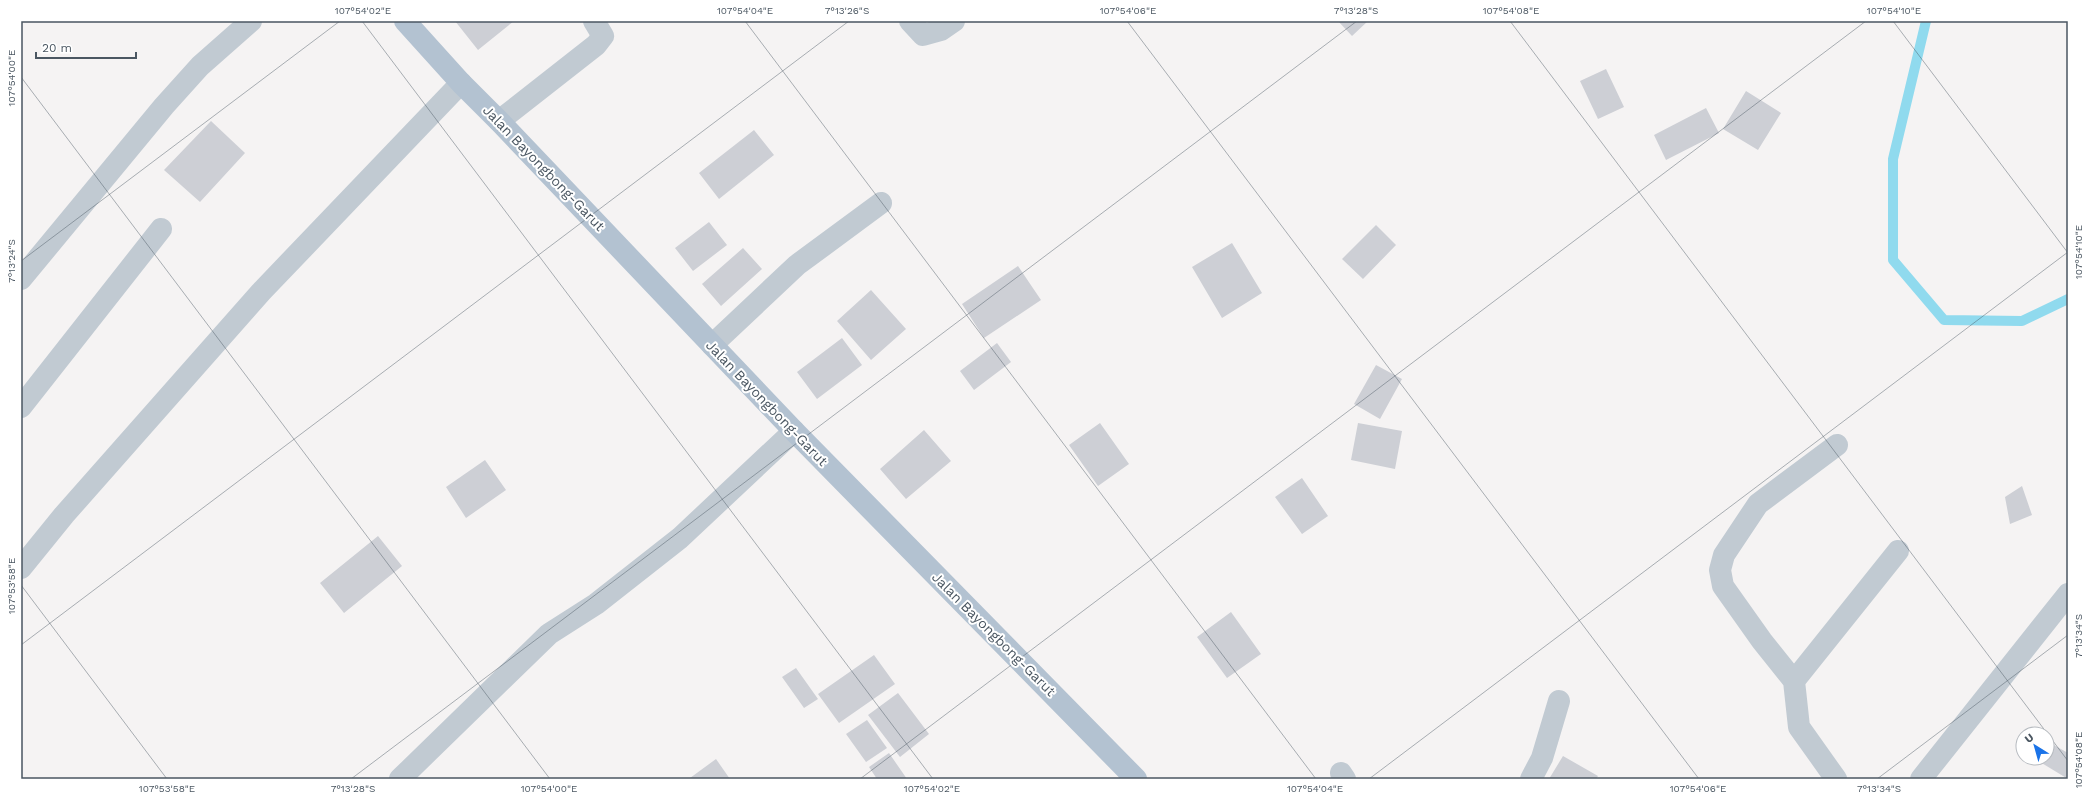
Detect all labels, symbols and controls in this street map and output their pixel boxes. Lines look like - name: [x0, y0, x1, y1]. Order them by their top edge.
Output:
- text: 107°54'02"E: [335, 5, 391, 16]
- text: 107°54'04"E: [717, 5, 773, 16]
- text: 7°13'26"S: [825, 5, 869, 16]
- text: 107°54'06"E: [1100, 5, 1156, 16]
- text: 7°13'28"S: [1334, 5, 1378, 16]
- text: 107°54'08"E: [1483, 5, 1539, 16]
- text: 107°54'10"E: [1867, 5, 1921, 16]
- scale bar: [36, 34, 136, 60]
- text: 20 m: [42, 41, 72, 55]
- text: 107°54'00"E: [6, 50, 17, 106]
- street label: Jalan Bayongbong-Garut: [480, 102, 608, 234]
- text: 107°54'10"E: [2073, 225, 2084, 279]
- text: 7°13'24"S: [6, 239, 17, 283]
- street label: Jalan Bayongbong-Garut: [703, 337, 831, 469]
- text: 107°53'58"E: [6, 558, 17, 614]
- street label: Jalan Bayongbong-Garut: [929, 569, 1059, 699]
- text: 7°13'34"S: [2073, 614, 2084, 658]
- north arrow: [2015, 726, 2055, 766]
- text: U: [2022, 731, 2036, 746]
- text: 107°54'08"E: [2073, 732, 2084, 788]
- text: 107°53'58"E: [139, 783, 195, 794]
- text: 7°13'28"S: [331, 783, 375, 794]
- text: 107°54'00"E: [521, 783, 577, 794]
- text: 107°54'02"E: [904, 783, 960, 794]
- text: 107°54'04"E: [1287, 783, 1343, 794]
- text: 107°54'06"E: [1670, 783, 1726, 794]
- text: 7°13'34"S: [1857, 783, 1901, 794]

